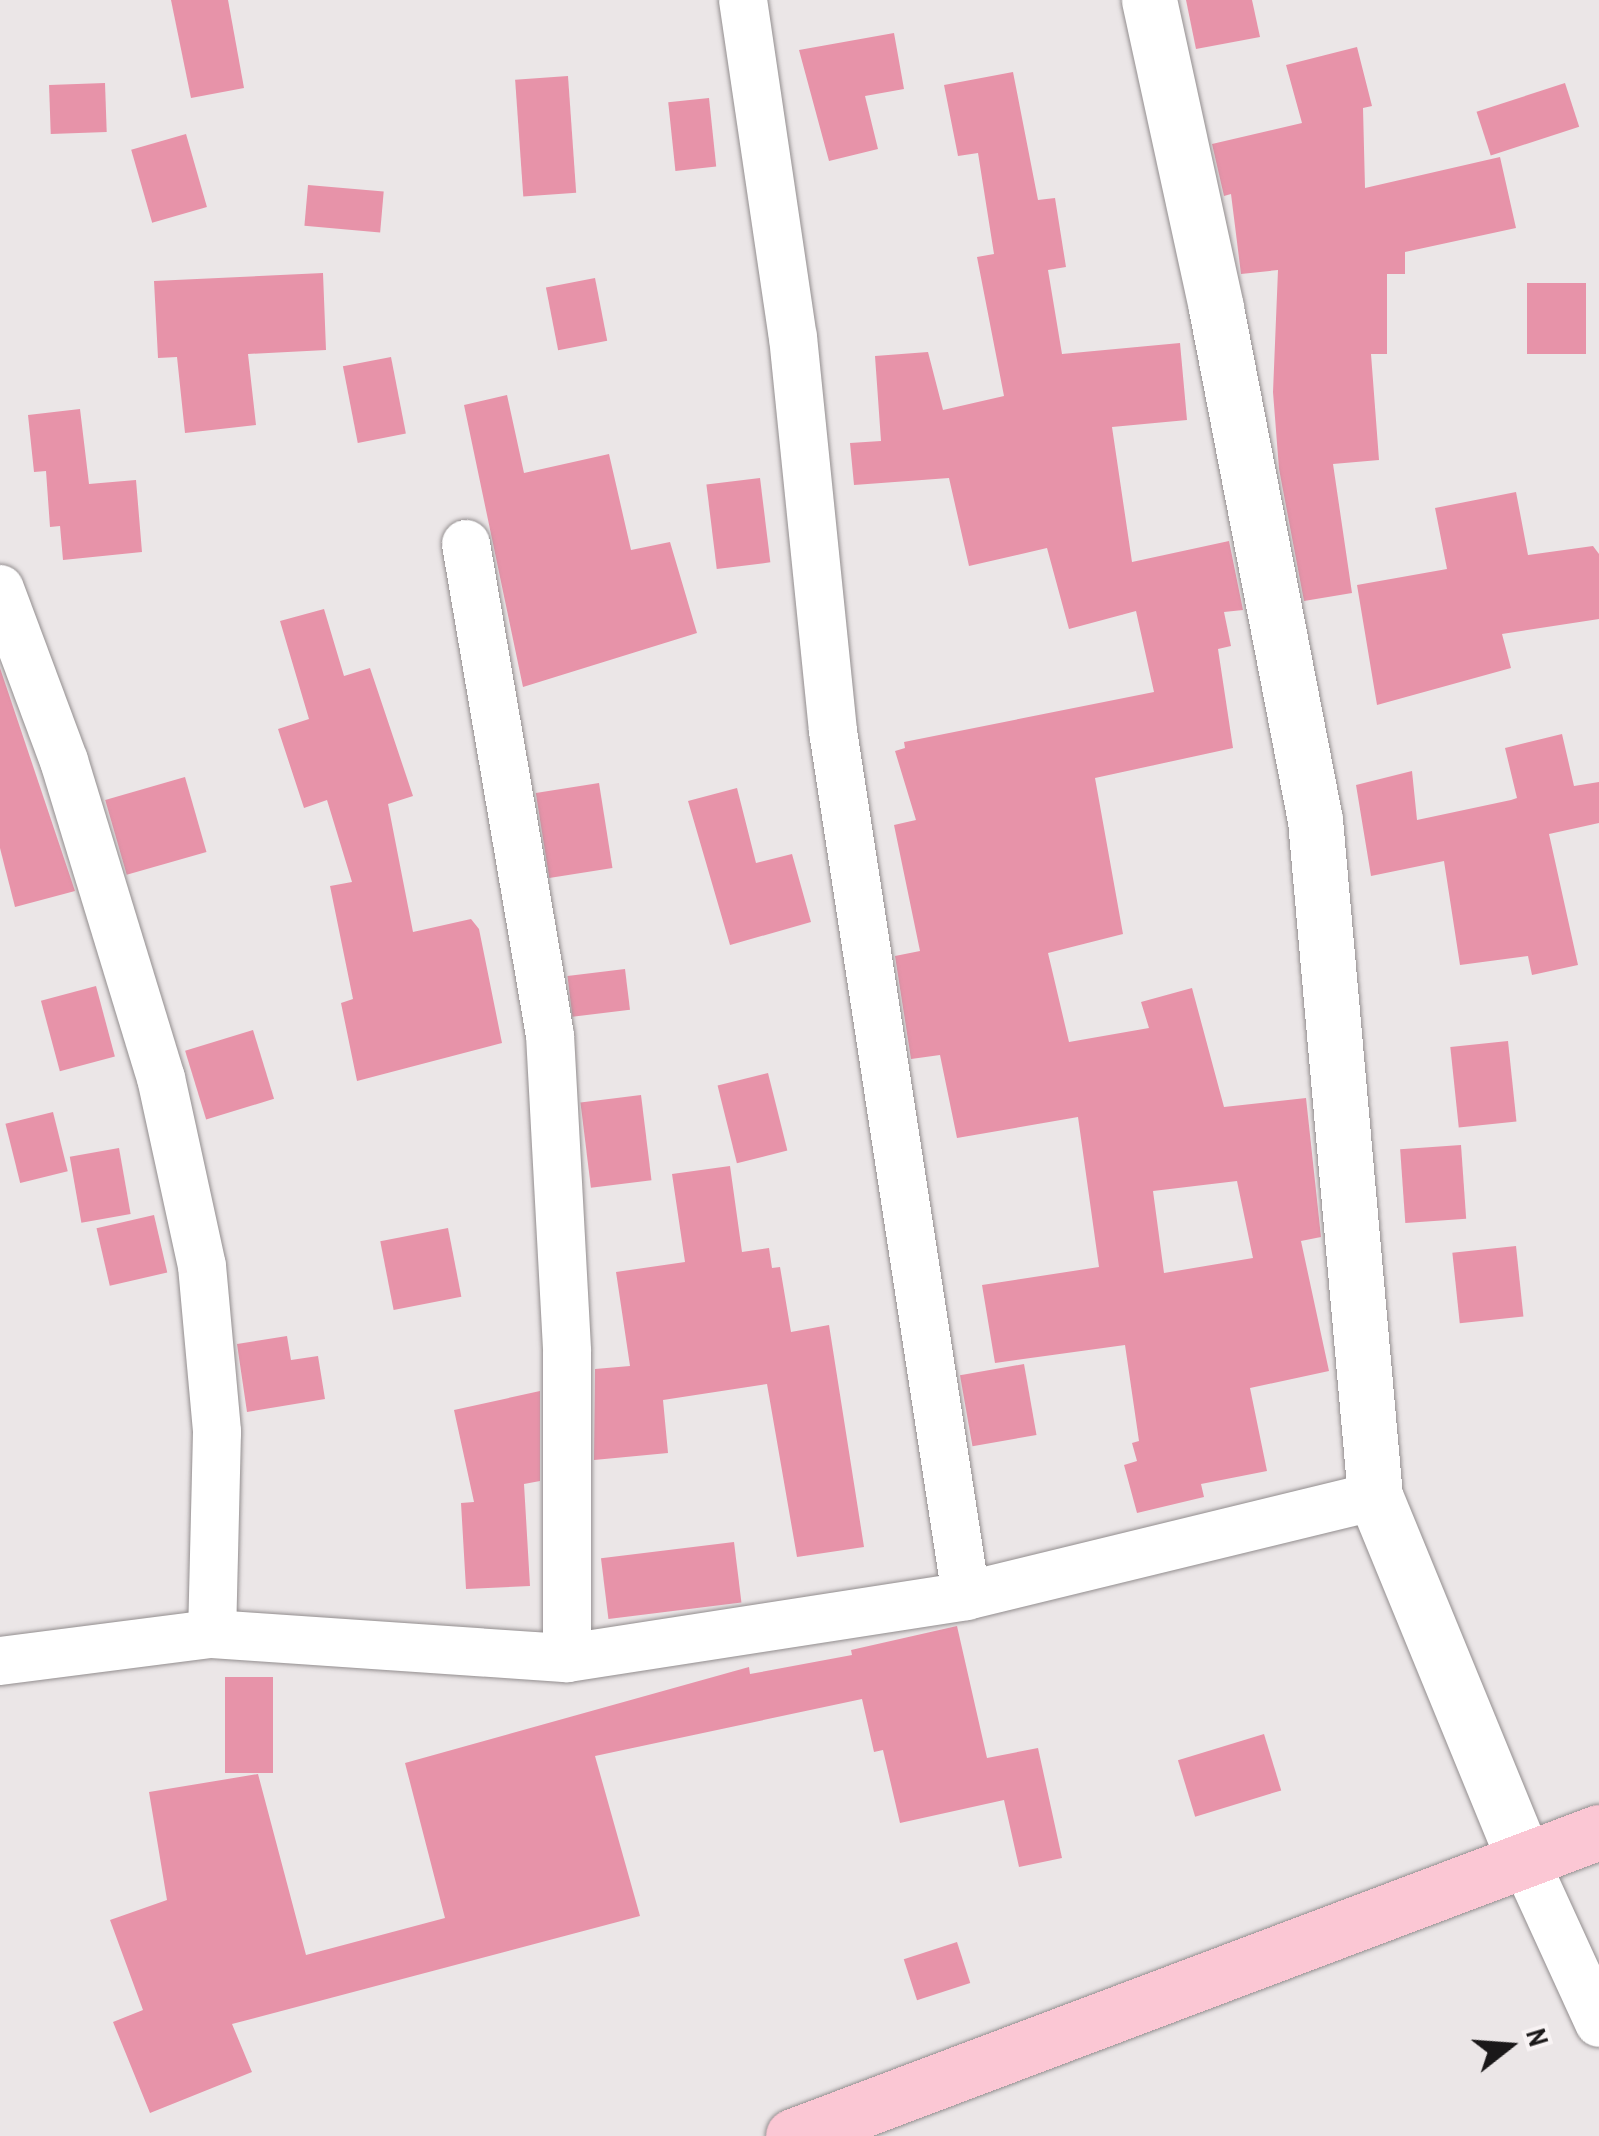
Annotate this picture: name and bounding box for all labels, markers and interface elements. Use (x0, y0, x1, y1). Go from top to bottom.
north arrow (1459, 1996, 1559, 2096)
text: N (1517, 2024, 1558, 2051)

